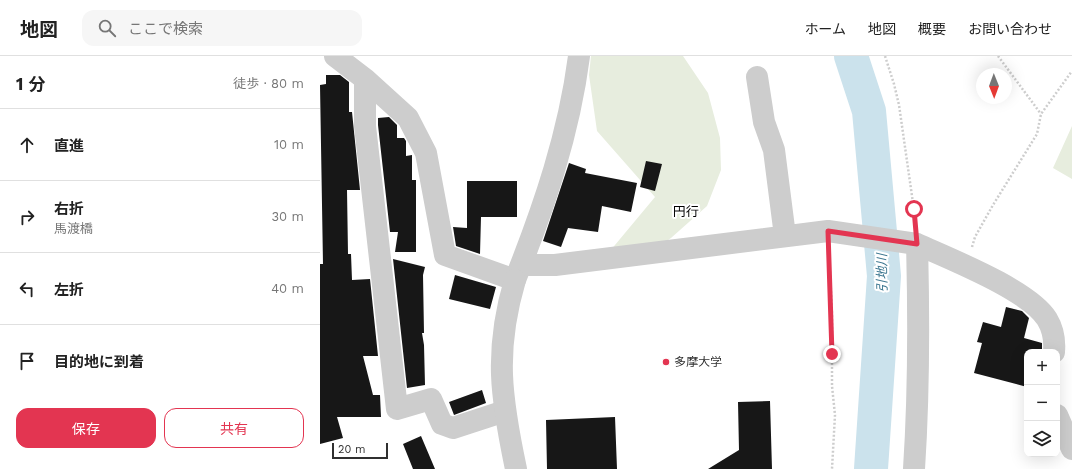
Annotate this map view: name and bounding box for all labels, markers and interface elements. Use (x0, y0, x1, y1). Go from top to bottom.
search box (82, 10, 362, 46)
icon: search (96, 17, 118, 39)
text: 地図 (20, 18, 58, 41)
text: ここで検索 (128, 20, 203, 38)
text: ホーム (804, 21, 846, 37)
text: 地図 (868, 21, 896, 37)
text: 概要 (918, 21, 946, 37)
text: お問い合わせ (968, 21, 1052, 37)
north arrow (976, 68, 1012, 104)
text: 1 分 (16, 74, 45, 94)
text: 徒歩 · 80 m (233, 76, 304, 91)
icon: ahead (16, 134, 38, 156)
text: 直進 (54, 137, 84, 155)
text: 10 m (274, 137, 304, 152)
text: 右折 (54, 200, 84, 218)
route start (905, 200, 923, 218)
district label: 円行 (673, 204, 699, 219)
icon: right (16, 206, 38, 228)
text: 30 m (272, 209, 304, 224)
text: 馬渡橋 (54, 221, 93, 236)
water label: 引地川 (874, 251, 890, 293)
icon: left (16, 278, 38, 300)
text: 左折 (54, 281, 84, 299)
text: 40 m (271, 281, 304, 296)
route end (823, 345, 841, 363)
map controls (1024, 349, 1060, 457)
button: + (1024, 349, 1060, 385)
icon: arrive (16, 350, 38, 372)
text: 目的地に到着 (54, 353, 144, 371)
place label: 多摩大学 (674, 355, 722, 369)
marker: 多摩大学 (661, 357, 671, 367)
button: − (1024, 385, 1060, 421)
button: 保存 (16, 408, 156, 448)
button: 共有 (164, 408, 304, 448)
button: layers (1024, 421, 1060, 457)
scale bar (332, 441, 388, 460)
text: 20 m (338, 443, 366, 456)

